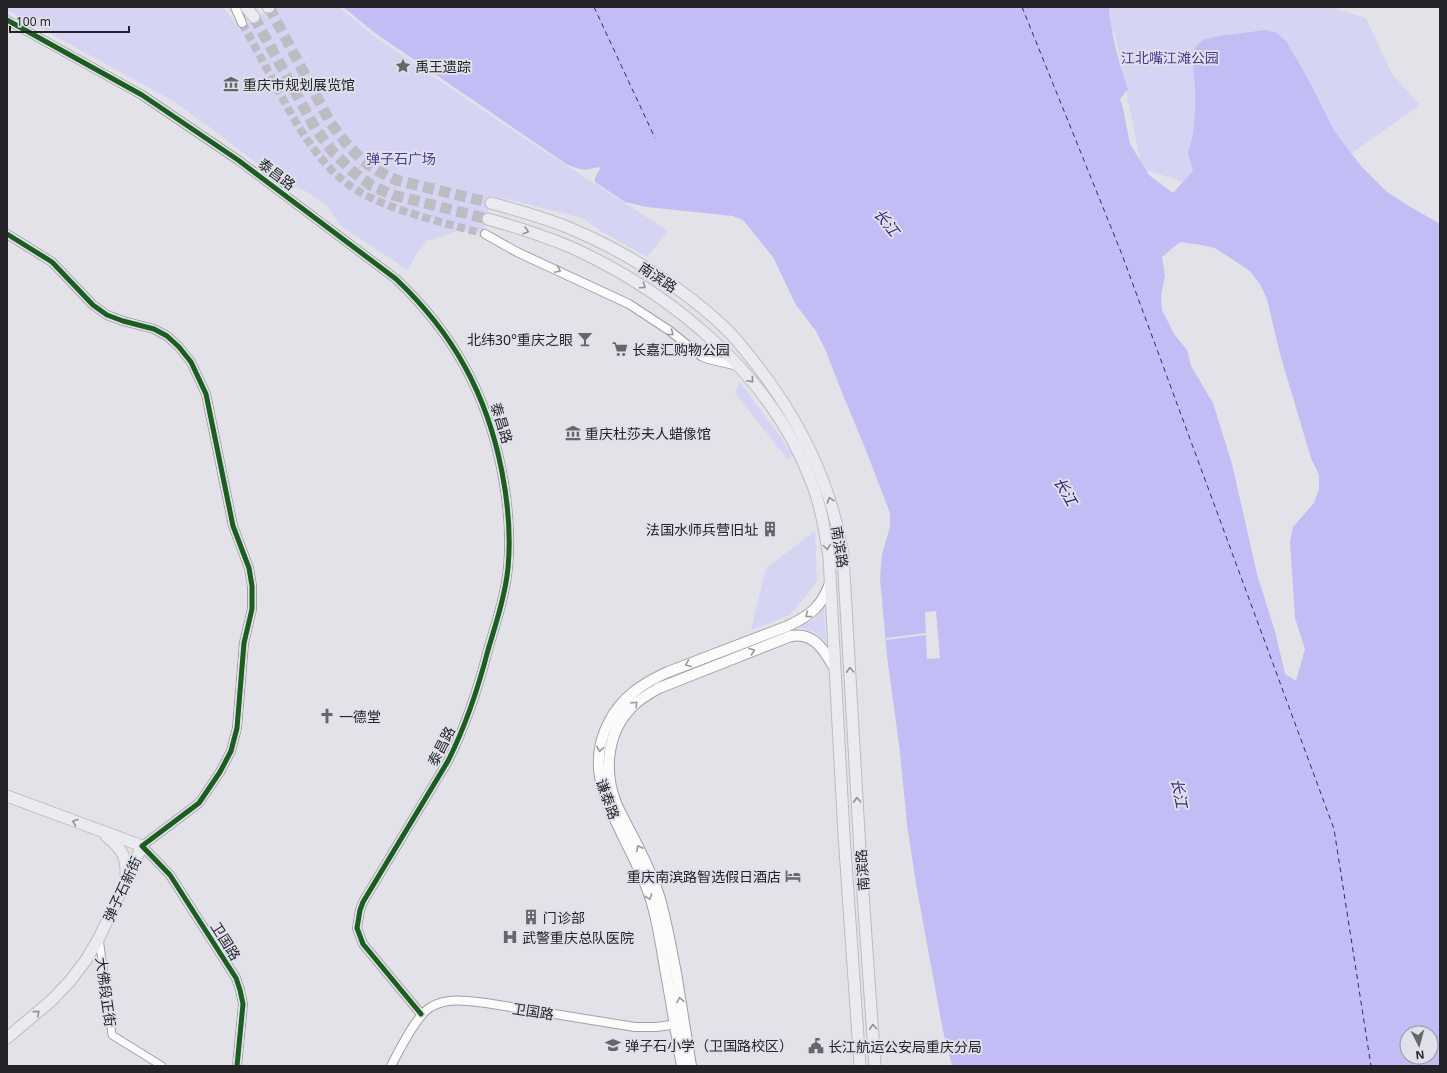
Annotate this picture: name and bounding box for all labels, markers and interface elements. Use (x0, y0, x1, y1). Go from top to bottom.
scale bar (10, 8, 129, 34)
text: 100 m (16, 13, 51, 30)
park label: 江北嘴江滩公园 (1121, 48, 1219, 67)
place icon: 禹王遗踪 (394, 57, 412, 75)
place label: 禹王遗踪 (415, 57, 471, 76)
museum icon: 重庆市规划展览馆 (222, 75, 240, 93)
place label: 重庆市规划展览馆 (243, 75, 355, 94)
park label: 弹子石广场 (366, 149, 436, 168)
street label: 泰昌路 (255, 154, 299, 194)
water label: 长江 (870, 204, 905, 241)
one-way arrow (522, 226, 529, 235)
street label: 南滨路 (635, 258, 681, 296)
one-way arrow (554, 266, 561, 274)
one-way arrow (639, 281, 646, 289)
one-way arrow (667, 328, 674, 335)
place label: 北纬30°重庆之眼 (467, 330, 573, 349)
bar icon: 北纬30°重庆之眼 (576, 330, 594, 348)
supermarket icon: 长嘉汇购物公园 (611, 340, 629, 358)
place label: 长嘉汇购物公园 (632, 340, 730, 359)
one-way arrow (746, 375, 753, 383)
street label: 泰昌路 (487, 400, 517, 446)
museum icon: 重庆杜莎夫人蜡像馆 (564, 424, 582, 442)
place label: 重庆杜莎夫人蜡像馆 (585, 424, 711, 443)
water label: 长江 (1050, 473, 1083, 511)
one-way arrow (826, 496, 835, 503)
place label: 法国水师兵营旧址 (646, 520, 758, 539)
building icon: 法国水师兵营旧址 (761, 520, 779, 538)
street label: 南滨路 (827, 525, 853, 569)
one-way arrow (822, 544, 831, 550)
one-way arrow (806, 610, 813, 617)
one-way arrow (749, 647, 756, 655)
one-way arrow (685, 660, 692, 668)
one-way arrow (846, 667, 854, 673)
one-way arrow (630, 701, 638, 709)
church icon: 一德堂 (318, 707, 336, 725)
place label: 一德堂 (339, 707, 381, 726)
street label: 泰昌路 (423, 723, 459, 769)
one-way arrow (596, 746, 605, 752)
street label: 谦泰路 (592, 776, 624, 822)
water label: 长江 (1167, 776, 1193, 812)
one-way arrow (853, 797, 862, 803)
one-way arrow (72, 818, 79, 826)
one-way arrow (636, 845, 644, 853)
street label: 南滨路 (851, 848, 873, 892)
street label: 弹子石新街 (99, 853, 145, 925)
place label: 重庆南滨路智选假日酒店 (627, 867, 781, 886)
hotel icon: 重庆南滨路智选假日酒店 (784, 867, 802, 885)
one-way arrow (645, 893, 653, 900)
building icon: 门诊部 (522, 908, 540, 926)
place label: 门诊部 (543, 908, 585, 927)
street label: 卫国路 (207, 918, 245, 964)
hospital icon: 武警重庆总队医院 (501, 928, 519, 946)
place label: 武警重庆总队医院 (522, 928, 634, 947)
street label: 大佛段正街 (92, 956, 120, 1028)
one-way arrow (676, 997, 685, 1003)
street label: 卫国路 (511, 998, 555, 1024)
one-way arrow (32, 1010, 39, 1017)
one-way arrow (868, 1024, 877, 1030)
north arrow (1399, 1025, 1439, 1065)
school or university icon: 弹子石小学（卫国路校区） (604, 1036, 622, 1054)
place label: 弹子石小学（卫国路校区） (625, 1036, 793, 1055)
public building icon: 长江航运公安局重庆分局 (807, 1037, 825, 1055)
place label: 长江航运公安局重庆分局 (828, 1037, 982, 1056)
text: N (1415, 1048, 1425, 1063)

